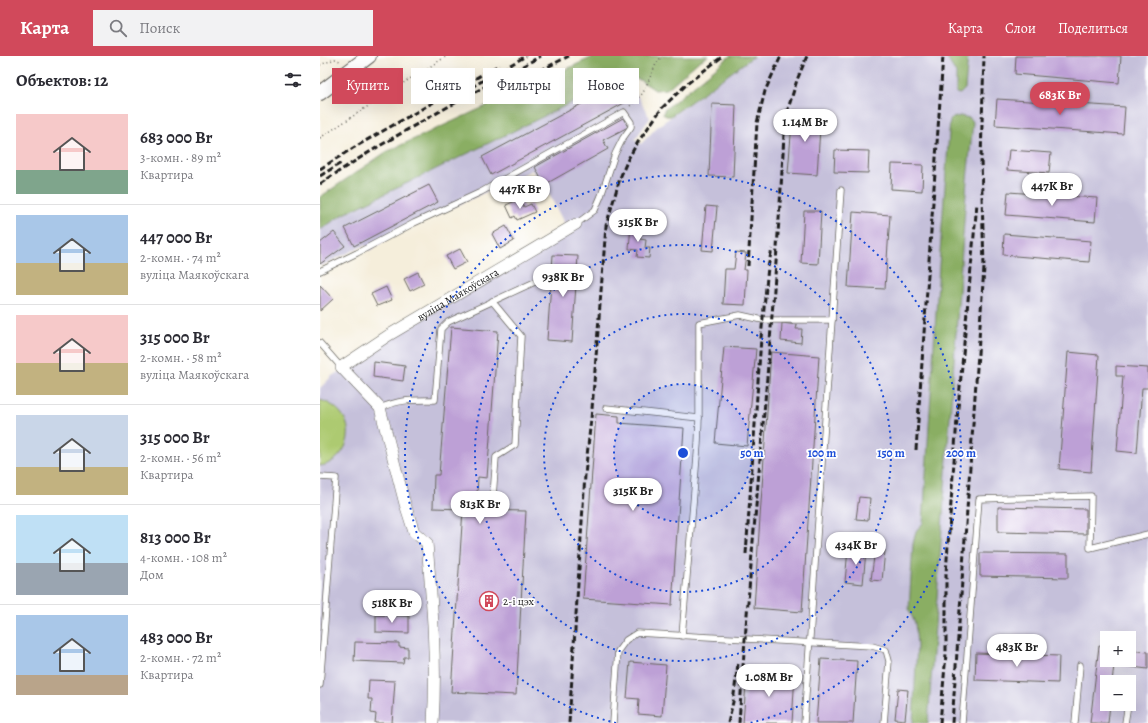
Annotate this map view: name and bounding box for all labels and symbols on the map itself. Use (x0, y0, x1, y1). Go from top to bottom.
pin: 683K Br (1023, 82, 1097, 116)
pin: 1.14M Br (764, 109, 846, 143)
pin: 447K Br (1015, 173, 1089, 207)
pin: 447K Br (483, 176, 557, 210)
pin: 315K Br (601, 209, 675, 243)
street label: вуліца Маякоўскага (414, 264, 502, 325)
pin: 938K Br (526, 264, 600, 298)
text: 50 m (740, 445, 764, 461)
text: 100 m (808, 445, 836, 461)
text: 150 m (877, 445, 905, 461)
text: 200 m (946, 445, 976, 461)
centre of rings (676, 446, 690, 460)
pin: 315K Br (596, 478, 670, 512)
pin: 813K Br (443, 491, 517, 525)
pin: 434K Br (819, 532, 893, 566)
pin: 518K Br (355, 590, 429, 624)
building icon: 2-і цэх (478, 590, 500, 612)
place label: 2-і цэх (503, 594, 535, 609)
pin: 483K Br (980, 634, 1054, 668)
pin: 1.08M Br (728, 664, 810, 698)

